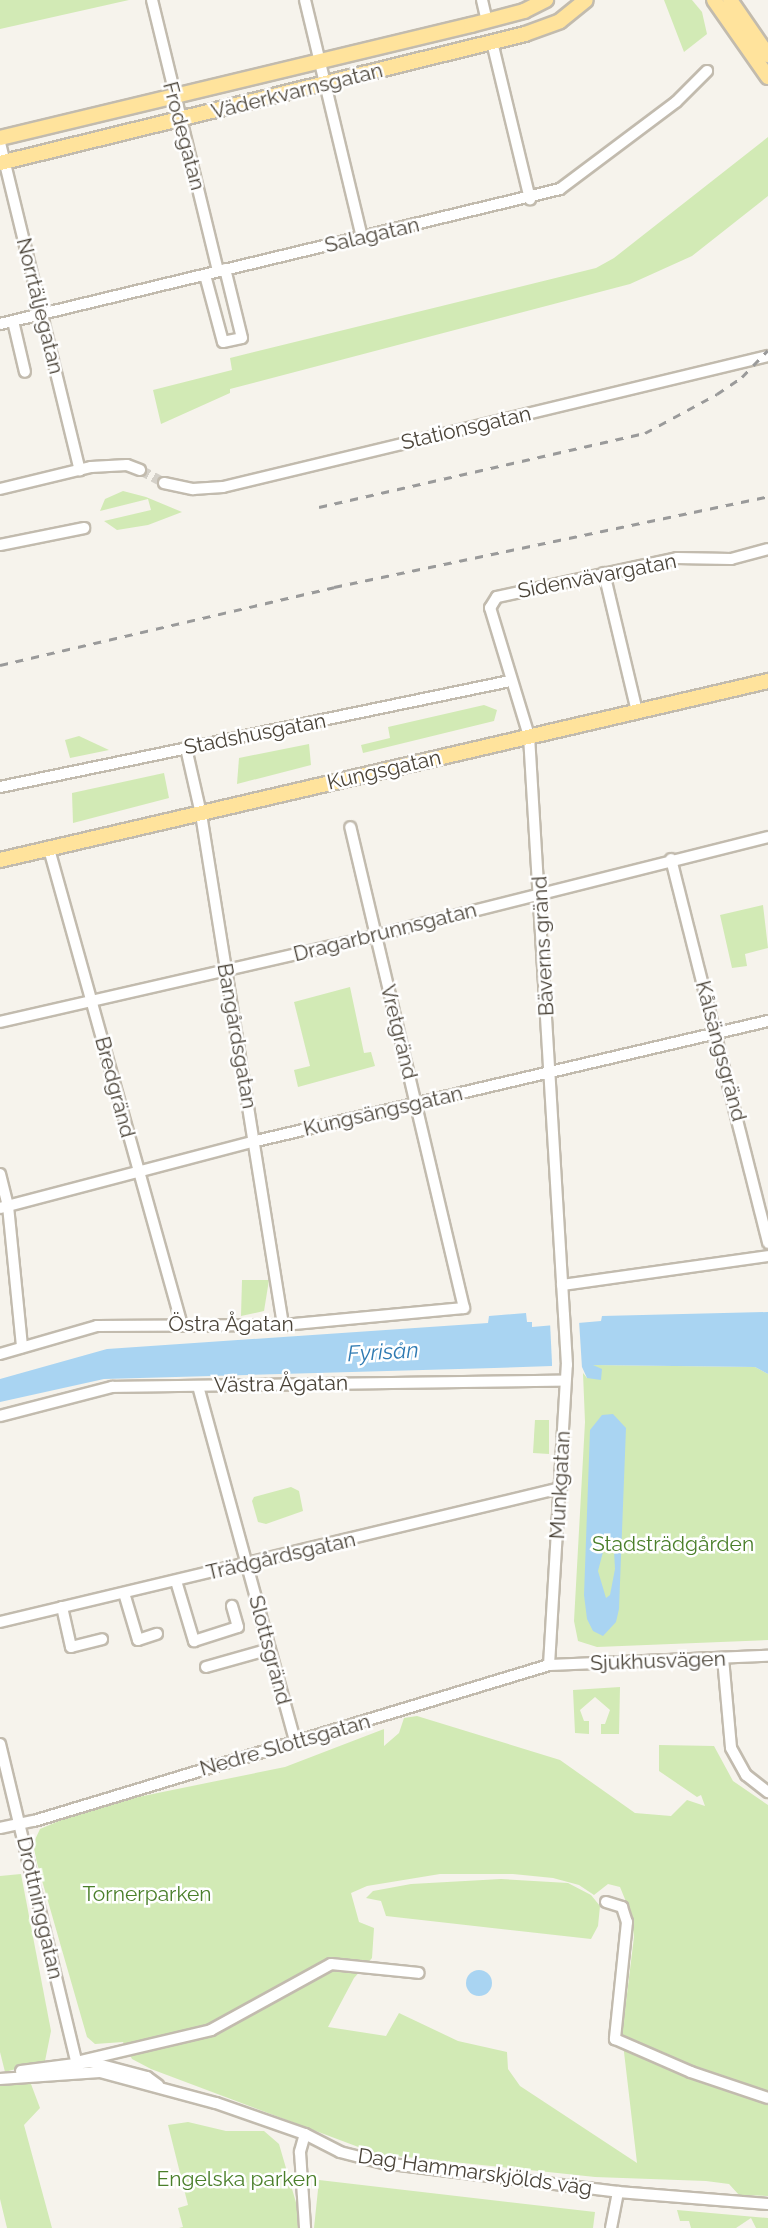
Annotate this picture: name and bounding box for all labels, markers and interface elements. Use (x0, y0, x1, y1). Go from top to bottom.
street label: Väderkvarnsgatan (209, 58, 385, 124)
street label: Frodegatan (157, 79, 211, 193)
street label: Salagatan (322, 212, 422, 258)
street label: Norrtäljegatan (11, 235, 69, 377)
street label: Stationsgatan (399, 401, 533, 455)
street label: Sidenvävargatan (515, 548, 679, 604)
street label: Stadshusgatan (182, 708, 328, 760)
street label: Kungsgatan (325, 745, 443, 795)
street label: Bäverns gränd (527, 875, 559, 1017)
street label: Dragarbrunnsgatan (291, 897, 479, 967)
street label: Bangårdsgatan (212, 961, 262, 1111)
street label: Kålsängsgränd (690, 978, 752, 1124)
street label: Vretgränd (375, 982, 423, 1082)
street label: Bredgränd (89, 1034, 141, 1140)
street label: Kungsängsgatan (301, 1080, 465, 1142)
street label: Östra Ågatan (168, 1311, 294, 1337)
water label: Fyrisån (347, 1337, 419, 1367)
street label: Västra Ågatan (213, 1370, 349, 1398)
street label: Munkgatan (545, 1430, 575, 1540)
street label: Trädgårdsgatan (204, 1527, 358, 1585)
park label: Stadsträdgården (592, 1531, 754, 1557)
street label: Slottsgränd (243, 1593, 297, 1707)
street label: Sjukhusvägen (590, 1646, 726, 1676)
street label: Nedre Slottsgatan (197, 1709, 373, 1781)
street label: Drottninggatan (11, 1834, 69, 1982)
park label: Tornerparken (82, 1881, 212, 1907)
street label: Dag Hammarskjölds väg (356, 2143, 594, 2201)
park label: Engelska parken (157, 2166, 317, 2192)

